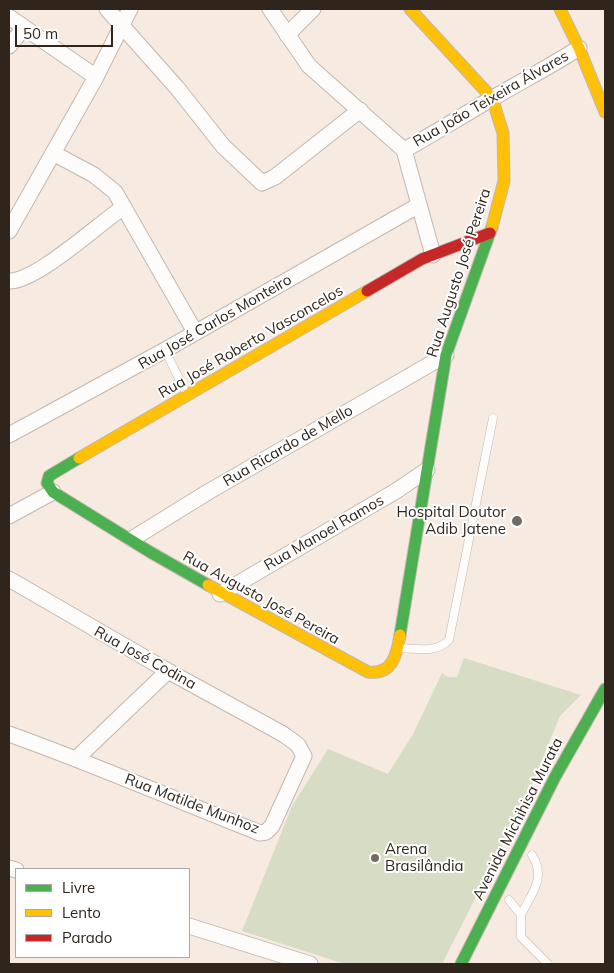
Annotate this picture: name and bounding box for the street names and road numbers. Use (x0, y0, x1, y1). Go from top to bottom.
street label: Rua João Teixeira Álvares (410, 47, 572, 151)
street label: Rua Augusto José Pereira (423, 186, 495, 360)
street label: Rua José Carlos Monteiro (135, 271, 295, 373)
street label: Rua José Roberto Vasconcelos (156, 282, 346, 402)
street label: Rua Ricardo de Mello (220, 401, 356, 491)
street label: Rua Manoel Ramos (261, 491, 387, 575)
street label: Rua Augusto José Pereira (179, 547, 343, 649)
street label: Rua José Codina (91, 623, 199, 693)
street label: Avenida Michihisa Murata (469, 735, 567, 903)
street label: Rua Matilde Munhoz (122, 770, 262, 838)

